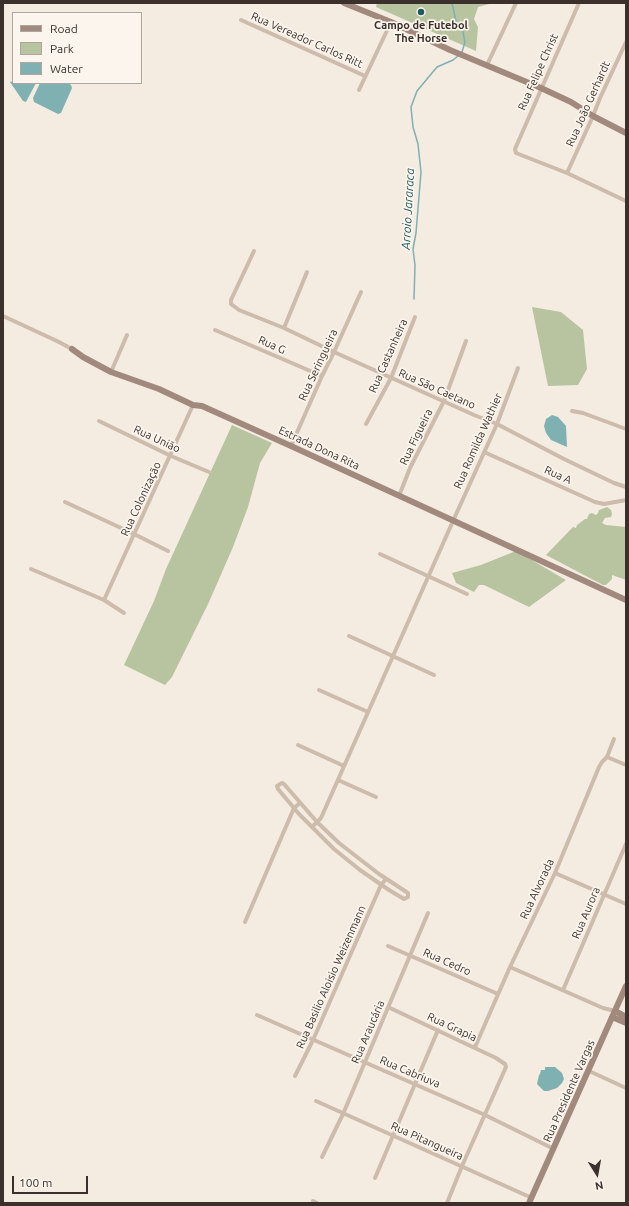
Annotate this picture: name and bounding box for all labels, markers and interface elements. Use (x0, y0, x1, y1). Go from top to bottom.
marker: Campo de Futebol The Horse (416, 7, 426, 17)
street label: Rua Vereador Carlos Ritt (249, 9, 365, 71)
legend (12, 12, 142, 84)
place label: Campo de Futebol The Horse (374, 18, 468, 44)
text: Road (50, 22, 78, 35)
street label: Rua Felipe Christ (515, 32, 561, 112)
text: Park (50, 42, 74, 55)
street label: Rua João Gerhardt (563, 59, 613, 149)
text: Water (50, 62, 83, 75)
water label: Arroio Jararaca (399, 168, 417, 250)
street label: Rua Castanheira (366, 317, 410, 395)
street label: Rua Seringueira (296, 327, 340, 403)
street label: Rua G (256, 333, 288, 357)
street label: Rua São Caetano (396, 366, 478, 412)
street label: Rua Romilda Wathier (451, 391, 505, 491)
street label: Rua Figueira (397, 407, 435, 467)
street label: Rua União (132, 422, 182, 456)
street label: Estrada Dona Rita (276, 423, 362, 473)
street label: Rua Colonização (118, 460, 164, 538)
street label: Rua A (542, 463, 574, 487)
street label: Rua Alvorada (517, 857, 557, 921)
street label: Rua Aurora (569, 885, 603, 941)
street label: Rua Basilio Aloisio Weizenmann (293, 903, 369, 1051)
street label: Rua Cedro (421, 946, 473, 978)
street label: Rua Araucária (349, 998, 387, 1066)
street label: Rua Grapia (425, 1010, 479, 1044)
street label: Rua Presidente Vargas (540, 1038, 598, 1144)
street label: Rua Cabriuva (378, 1053, 442, 1091)
street label: Rua Pitangueira (389, 1119, 465, 1163)
north arrow (577, 1154, 617, 1194)
scale bar (14, 1168, 90, 1194)
text: 100 m (19, 1176, 52, 1189)
text: N (594, 1179, 604, 1192)

